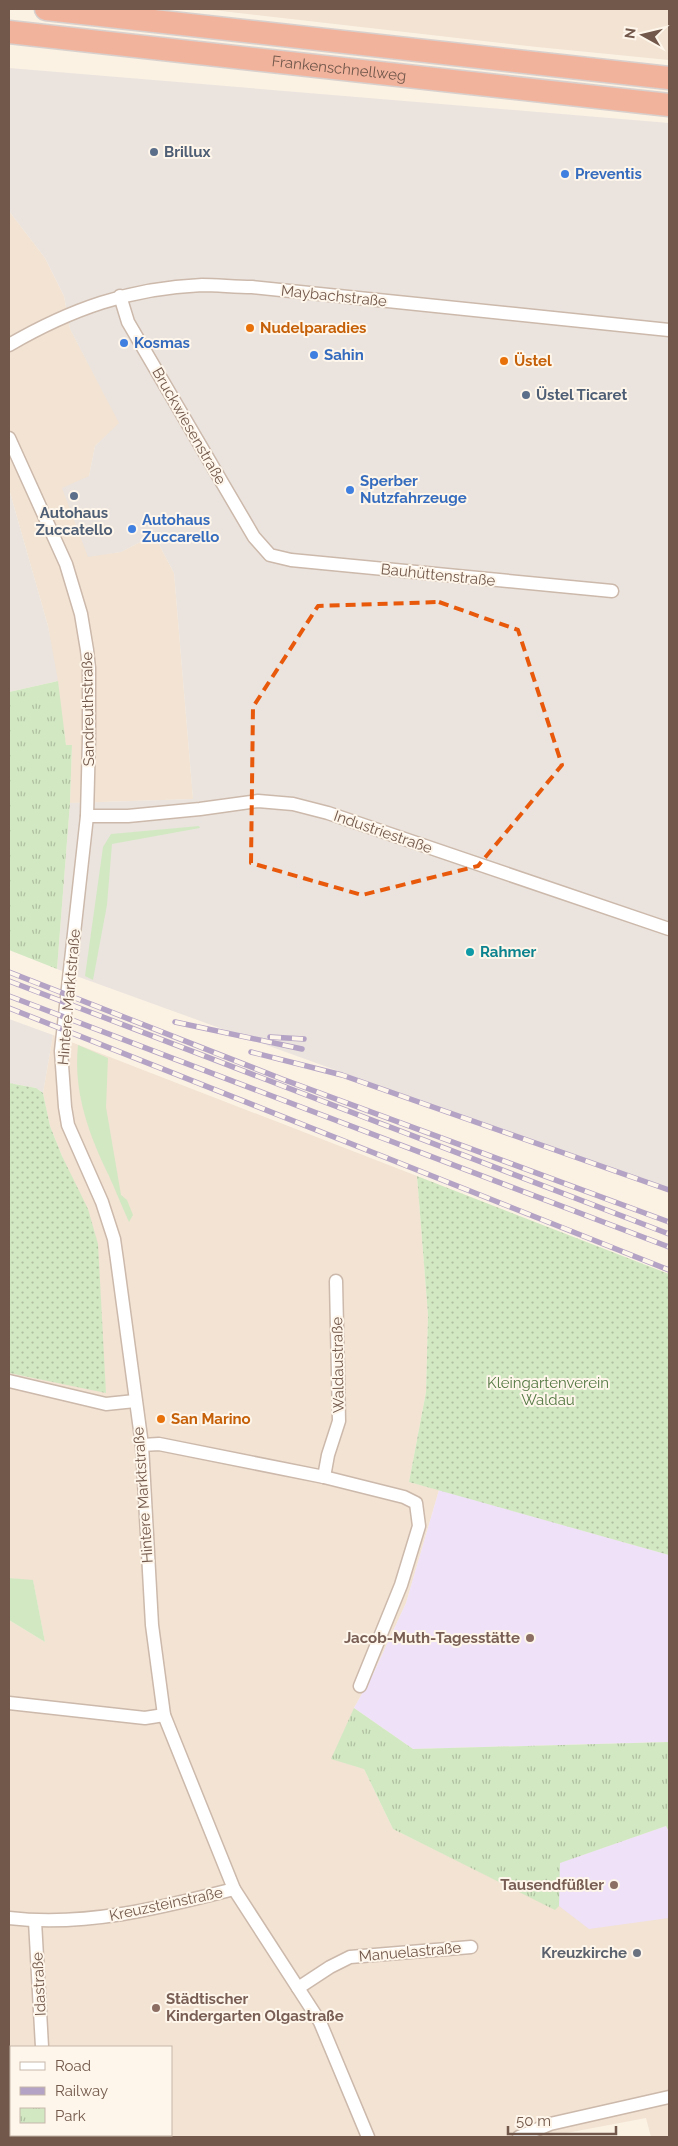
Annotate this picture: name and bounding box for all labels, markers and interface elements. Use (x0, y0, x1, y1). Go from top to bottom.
north arrow (618, 10, 668, 60)
text: N (621, 27, 639, 40)
street label: Frankenschnellweg (271, 52, 407, 85)
place label: Brillux (164, 143, 211, 161)
marker: Brillux (148, 146, 160, 158)
place label: Preventis (575, 165, 642, 183)
marker: Preventis (559, 168, 571, 180)
street label: Maybachstraße (280, 281, 388, 311)
place label: Nudelparadies (260, 319, 367, 337)
marker: Nudelparadies (244, 322, 256, 334)
place label: Kosmas (134, 334, 190, 352)
marker: Kosmas (118, 337, 130, 349)
place label: Sahin (324, 346, 364, 364)
marker: Sahin (308, 349, 320, 361)
place label: Üstel (514, 352, 552, 370)
marker: Üstel (498, 355, 510, 367)
street label: Bruckwiesenstraße (148, 364, 230, 488)
place label: Üstel Ticaret (536, 386, 627, 404)
marker: Üstel Ticaret (520, 389, 532, 401)
place label: Sperber Nutzfahrzeuge (360, 472, 467, 507)
marker: Sperber Nutzfahrzeuge (344, 484, 356, 496)
marker: Autohaus Zuccatello (68, 490, 80, 502)
place label: Autohaus Zuccatello (35, 504, 113, 539)
place label: Autohaus Zuccarello (142, 511, 219, 546)
marker: Autohaus Zuccarello (126, 523, 138, 535)
street label: Bauhüttenstraße (380, 560, 496, 590)
street label: Sandreuthstraße (78, 651, 98, 766)
street label: Industriestraße (331, 807, 435, 857)
street label: Hintere Marktstraße (54, 928, 84, 1066)
place label: Rahmer (480, 943, 536, 961)
marker: Rahmer (464, 946, 476, 958)
street label: Waldaustraße (328, 1317, 348, 1413)
park label: Kleingartenverein Waldau (487, 1374, 609, 1409)
place label: San Marino (171, 1410, 251, 1428)
marker: San Marino (155, 1413, 167, 1425)
street label: Hintere Marktstraße (129, 1426, 157, 1564)
place label: Jacob-Muth-Tagesstätte (344, 1629, 520, 1647)
marker: Jacob-Muth-Tagesstätte (524, 1632, 536, 1644)
place label: Tausendfüßler (500, 1876, 604, 1894)
marker: Tausendfüßler (608, 1879, 620, 1891)
street label: Kreuzsteinstraße (108, 1883, 225, 1925)
street label: Manuelastraße (358, 1939, 462, 1965)
place label: Kreuzkirche (541, 1944, 627, 1962)
marker: Kreuzkirche (631, 1947, 643, 1959)
street label: Idastraße (28, 1951, 50, 2016)
place label: Städtischer Kindergarten Olgastraße (166, 1990, 344, 2025)
marker: Städtischer Kindergarten Olgastraße (150, 2002, 162, 2014)
legend (10, 2046, 172, 2136)
text: Road (55, 2057, 91, 2075)
text: Railway (55, 2082, 108, 2100)
scale bar (508, 2104, 616, 2136)
text: Park (55, 2107, 86, 2125)
text: 50 m (516, 2112, 551, 2130)

